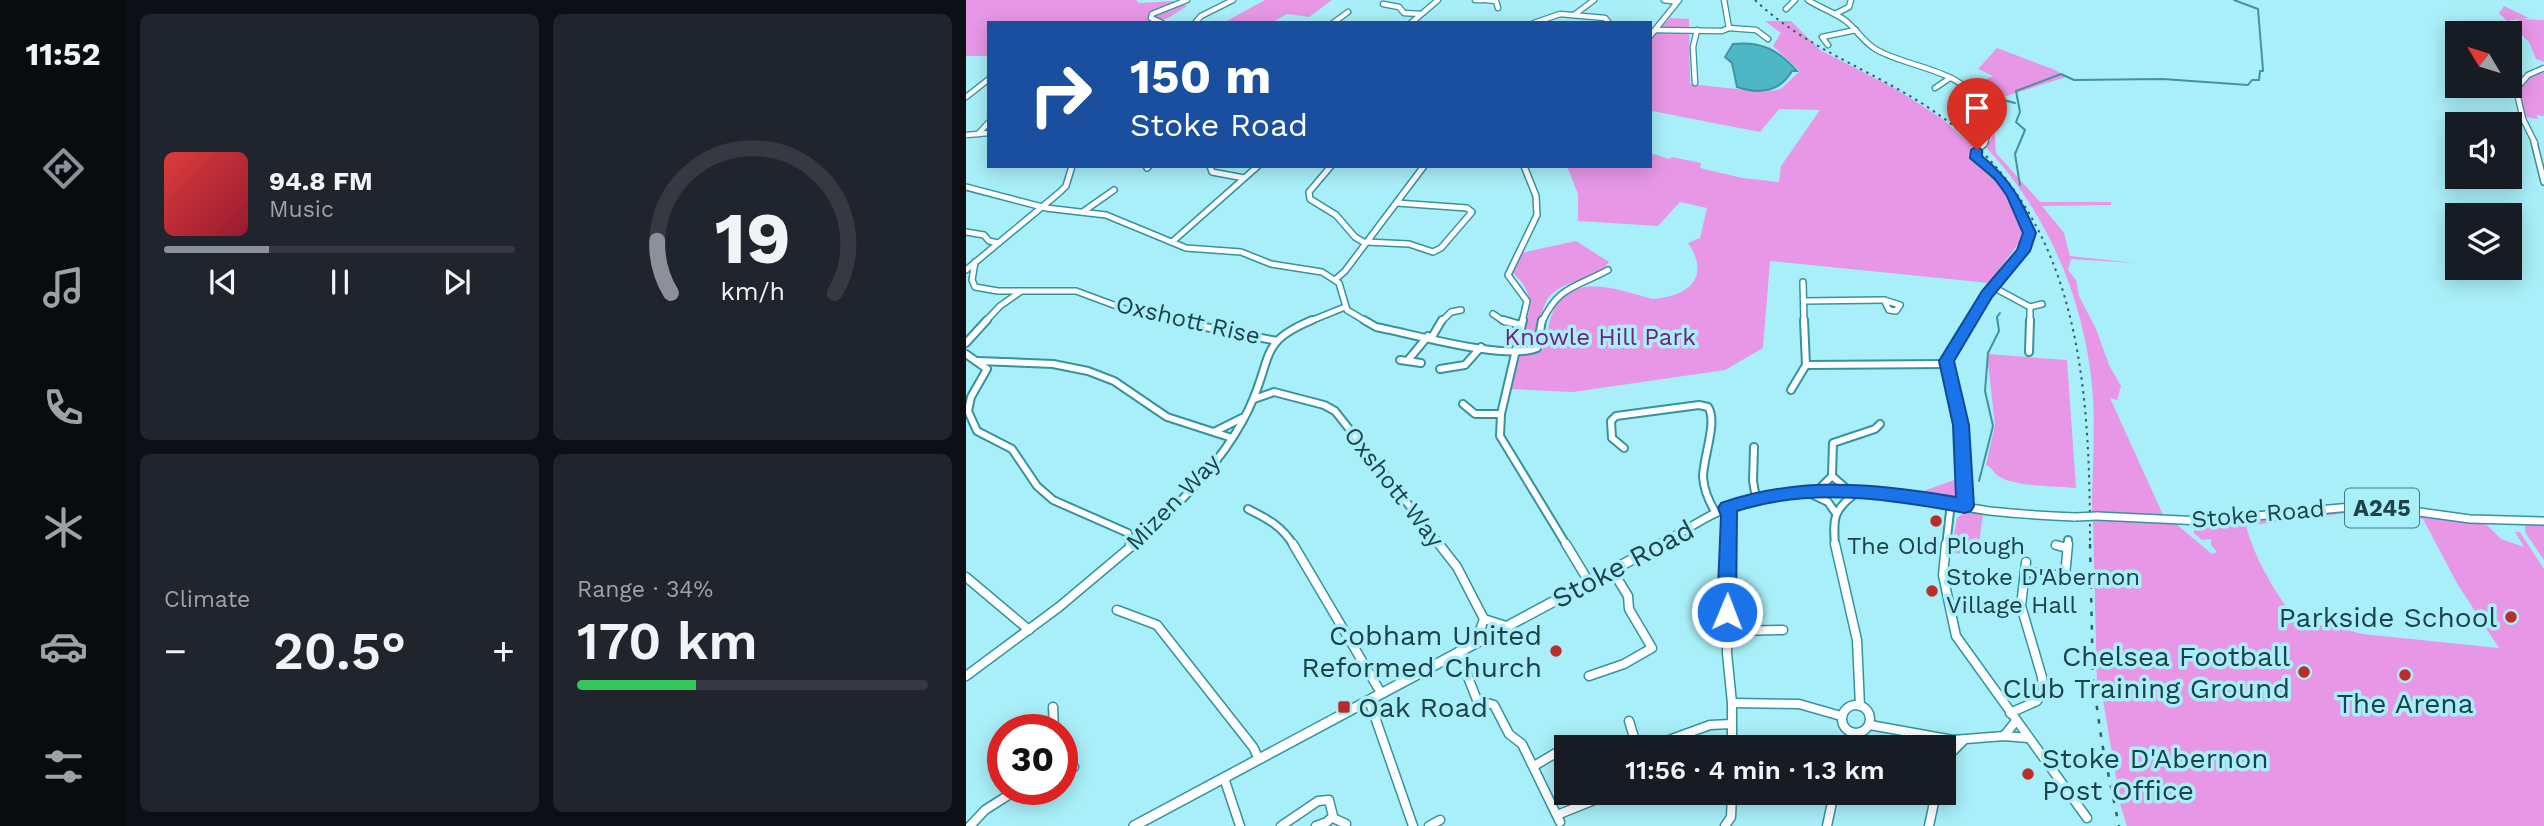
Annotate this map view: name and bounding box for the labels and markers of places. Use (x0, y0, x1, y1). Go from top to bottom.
pin (1947, 78, 2007, 150)
marker: The Old Plough (1928, 513, 1944, 529)
place label: The Old Plough (1847, 532, 2025, 560)
place label: Stoke D'Abernon Village Hall (1946, 563, 2140, 619)
marker: Stoke D'Abernon Village Hall (1924, 583, 1940, 599)
place label: Parkside School (2278, 601, 2497, 634)
marker: Parkside School (2503, 609, 2519, 625)
place label: Cobham United Reformed Church (1301, 619, 1542, 684)
place label: Chelsea Football Club Training Ground (2003, 640, 2290, 705)
marker: Cobham United Reformed Church (1548, 643, 1564, 659)
marker: Chelsea Football Club Training Ground (2296, 664, 2312, 680)
marker: The Arena (2397, 667, 2413, 683)
place label: The Arena (2336, 687, 2474, 720)
place label: Oak Road (1358, 691, 1488, 724)
marker: Oak Road (1336, 699, 1352, 715)
place label: Stoke D'Abernon Post Office (2042, 742, 2269, 807)
marker: Stoke D'Abernon Post Office (2020, 766, 2036, 782)

